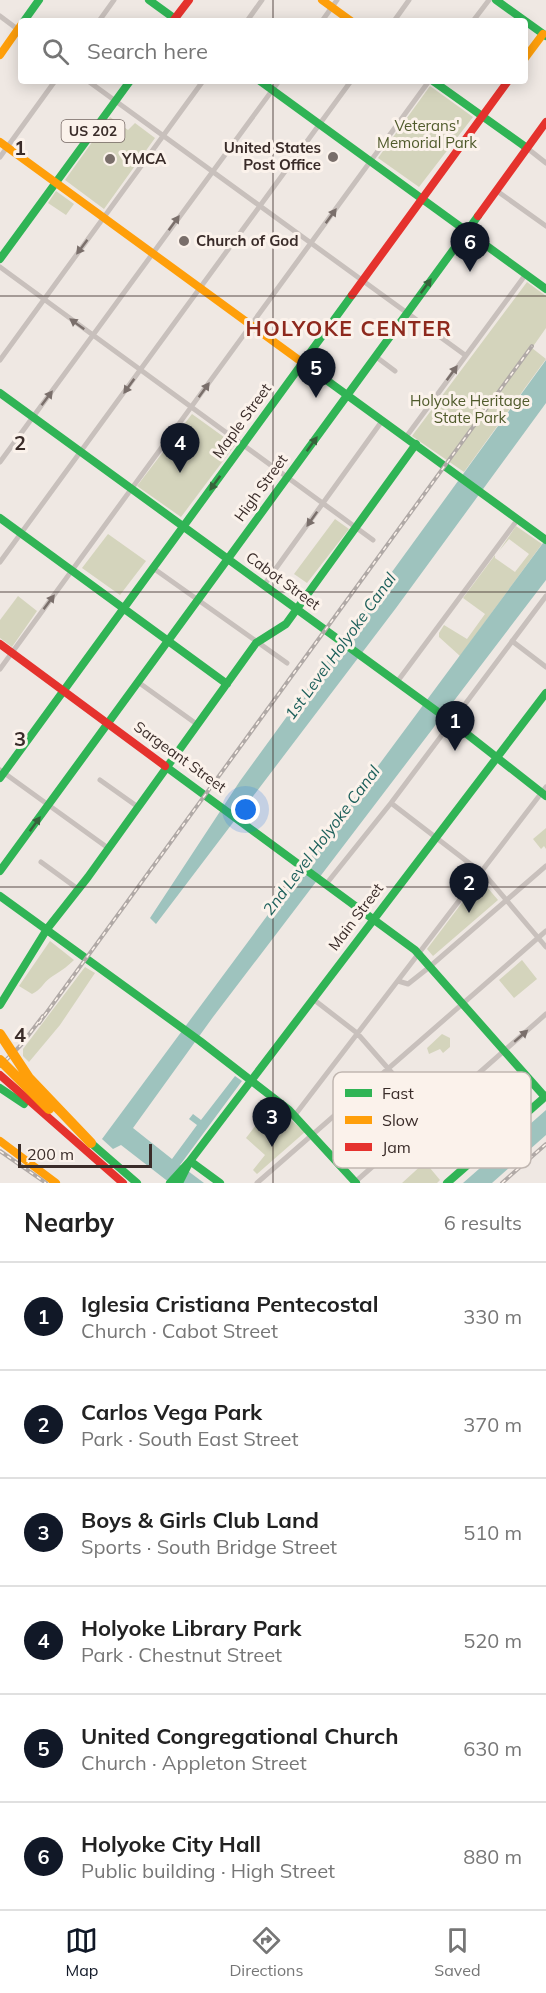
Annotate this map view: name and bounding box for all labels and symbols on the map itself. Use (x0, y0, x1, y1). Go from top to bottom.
park label: Veterans' Memorial Park (377, 116, 477, 152)
road number: US 202 (62, 120, 124, 142)
text: 1 (14, 135, 26, 160)
place label: United States Post Office (224, 138, 321, 174)
place label: YMCA (121, 149, 167, 168)
marker: United States Post Office (326, 150, 340, 164)
marker: YMCA (103, 152, 117, 166)
one-way arrow (325, 208, 337, 224)
one-way arrow (168, 216, 180, 232)
pin: 6 (450, 222, 490, 272)
place label: Church of God (196, 231, 298, 250)
marker: Church of God (177, 234, 191, 248)
one-way arrow (76, 239, 88, 255)
one-way arrow (420, 278, 432, 294)
district label: HOLYOKE CENTER (245, 315, 453, 341)
one-way arrow (69, 318, 84, 330)
pin: 5 (296, 348, 336, 398)
one-way arrow (446, 365, 458, 381)
one-way arrow (123, 378, 135, 394)
street label: Maple Street (208, 380, 275, 462)
one-way arrow (198, 383, 210, 399)
one-way arrow (40, 390, 52, 405)
park label: Holyoke Heritage State Park (410, 391, 530, 427)
pin: 4 (160, 424, 200, 473)
text: 2 (14, 430, 26, 455)
one-way arrow (305, 436, 317, 451)
street label: High Street (230, 450, 291, 525)
one-way arrow (209, 476, 221, 491)
one-way arrow (306, 511, 318, 527)
street label: Cabot Street (242, 547, 324, 614)
water label: 1st Level Holyoke Canal (280, 569, 400, 723)
one-way arrow (43, 594, 55, 609)
pin: 1 (436, 702, 474, 751)
street label: Sargeant Street (130, 717, 230, 796)
text: 3 (14, 726, 26, 751)
water label: 2nd Level Holyoke Canal (258, 761, 384, 919)
your location (231, 795, 260, 824)
one-way arrow (29, 817, 41, 833)
pin: 2 (450, 864, 488, 913)
street label: Main Street (324, 879, 387, 954)
text: 4 (14, 1022, 26, 1047)
one-way arrow (513, 1029, 529, 1042)
legend (333, 1072, 531, 1168)
text: Fast (382, 1083, 414, 1103)
pin: 3 (252, 1098, 292, 1147)
text: Slow (382, 1110, 419, 1130)
text: Jam (382, 1137, 411, 1157)
scale bar (18, 1141, 152, 1168)

